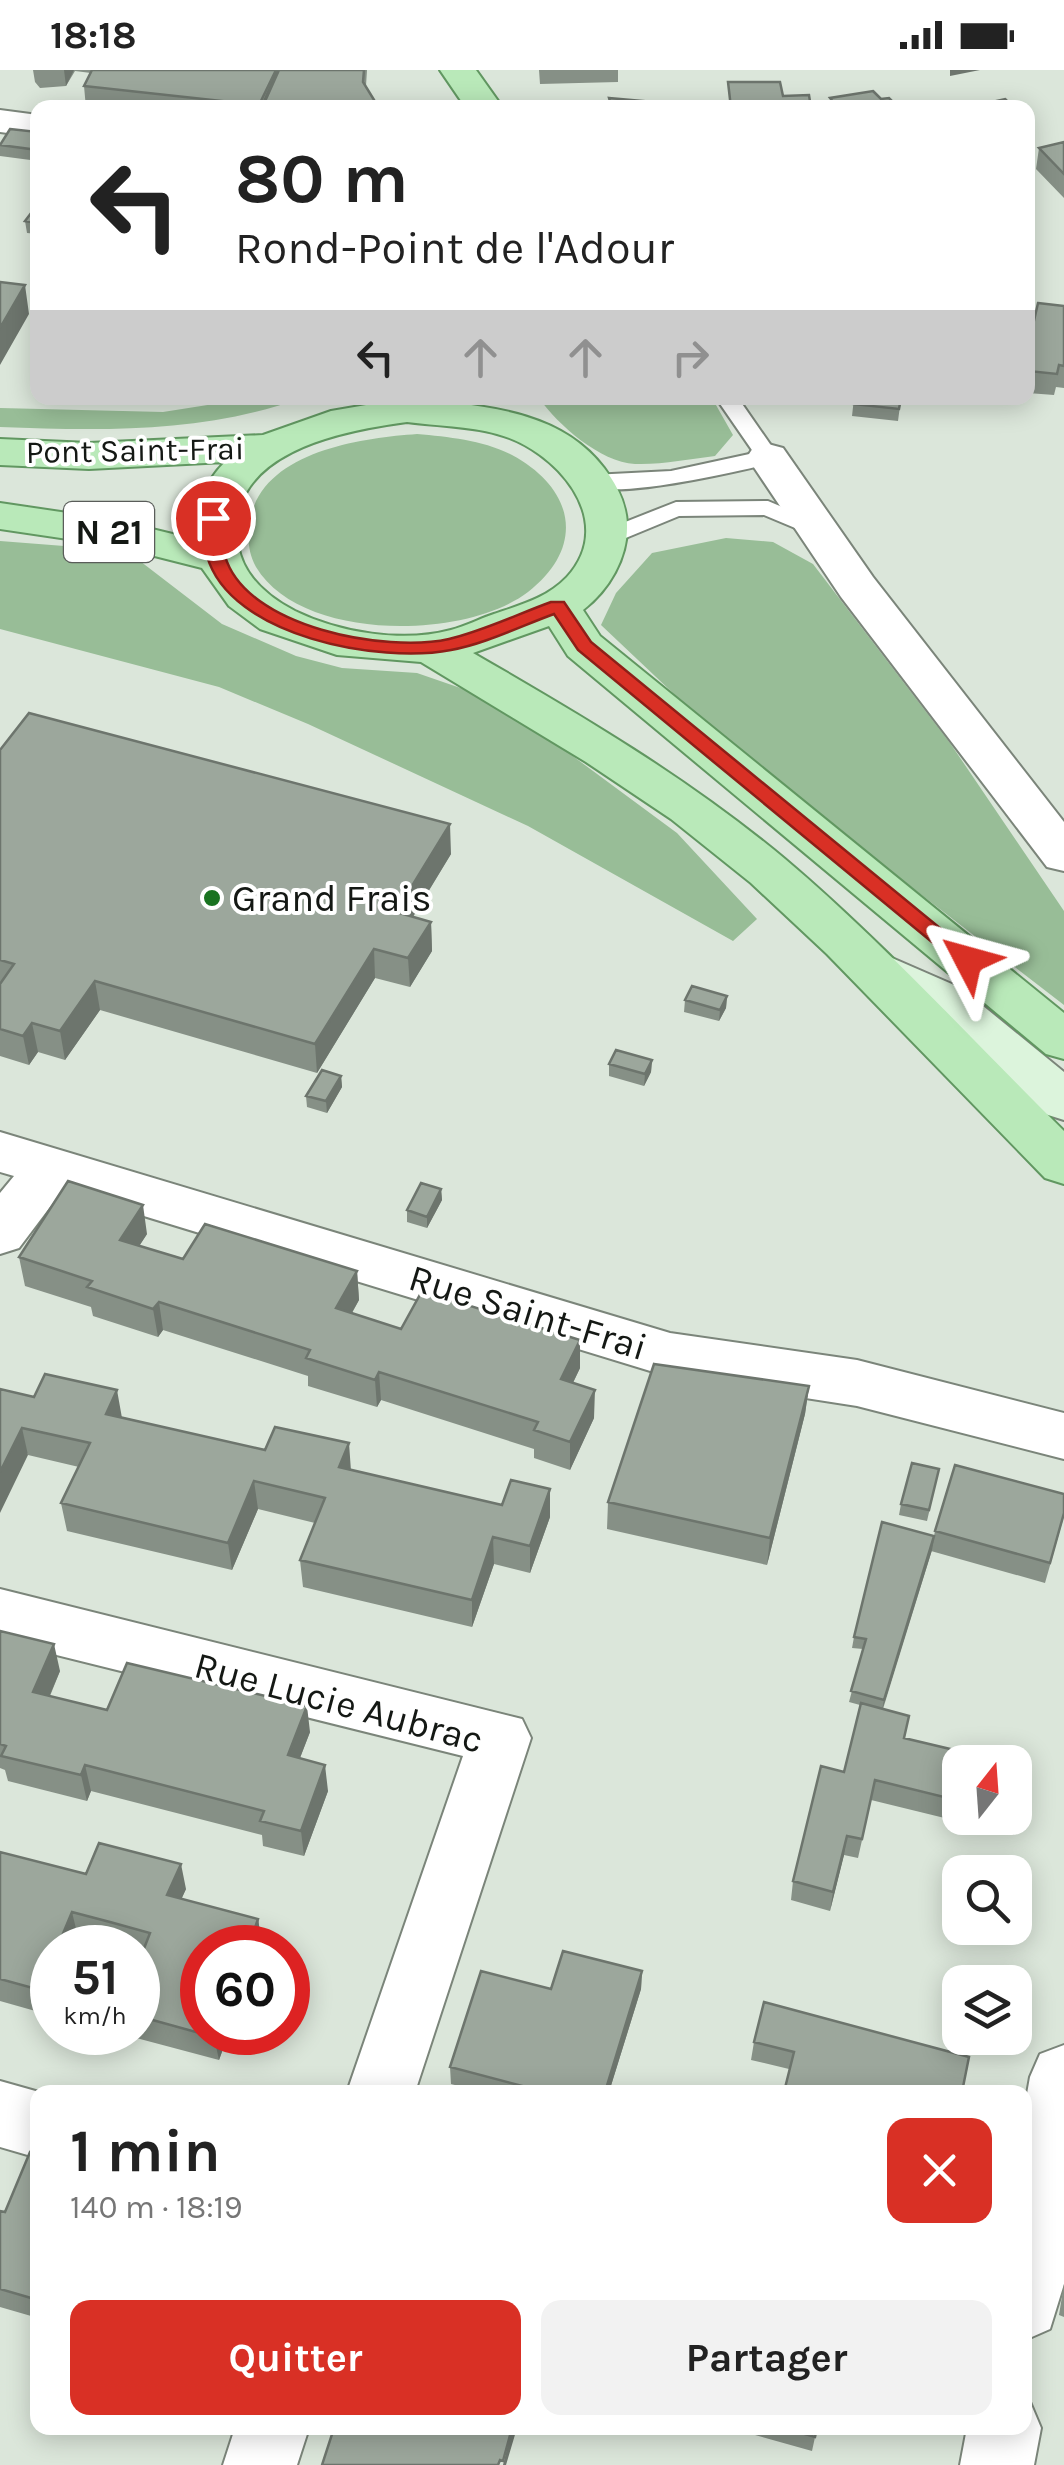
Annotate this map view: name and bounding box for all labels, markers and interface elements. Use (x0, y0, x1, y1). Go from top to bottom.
text: 18:18 (50, 13, 136, 58)
text: 80 m (235, 138, 409, 220)
icon: left (70, 140, 200, 270)
text: Rond-Point de l'Adour (235, 222, 674, 274)
icon: left (348, 330, 403, 385)
icon: ahead (453, 330, 508, 385)
icon: ahead (558, 330, 613, 385)
icon: right (663, 330, 718, 385)
street label: Pont Saint-Frai (25, 430, 245, 471)
pin (171, 476, 256, 561)
icon: arrive (186, 491, 241, 546)
road number: N 21 (64, 502, 154, 562)
place label: Grand Frais (232, 876, 431, 921)
marker: Grand Frais (201, 887, 223, 909)
position arrow (916, 908, 1020, 1012)
street label: Rue Saint-Frai (403, 1255, 652, 1370)
street label: Rue Lucie Aubrac (190, 1642, 488, 1763)
north arrow (942, 1745, 1032, 1835)
map controls (942, 1745, 1032, 2055)
button: search (942, 1855, 1032, 1945)
speed limit sign: 60 (180, 1925, 310, 2055)
text: 51 (72, 1948, 118, 2007)
button: layers (942, 1965, 1032, 2055)
text: km/h (63, 2001, 127, 2030)
text: 1 min (70, 2116, 221, 2186)
button: close (887, 2118, 992, 2223)
text: 140 m · 18:19 (70, 2189, 243, 2226)
button: Quitter (70, 2300, 521, 2415)
button: Partager (541, 2300, 992, 2415)

